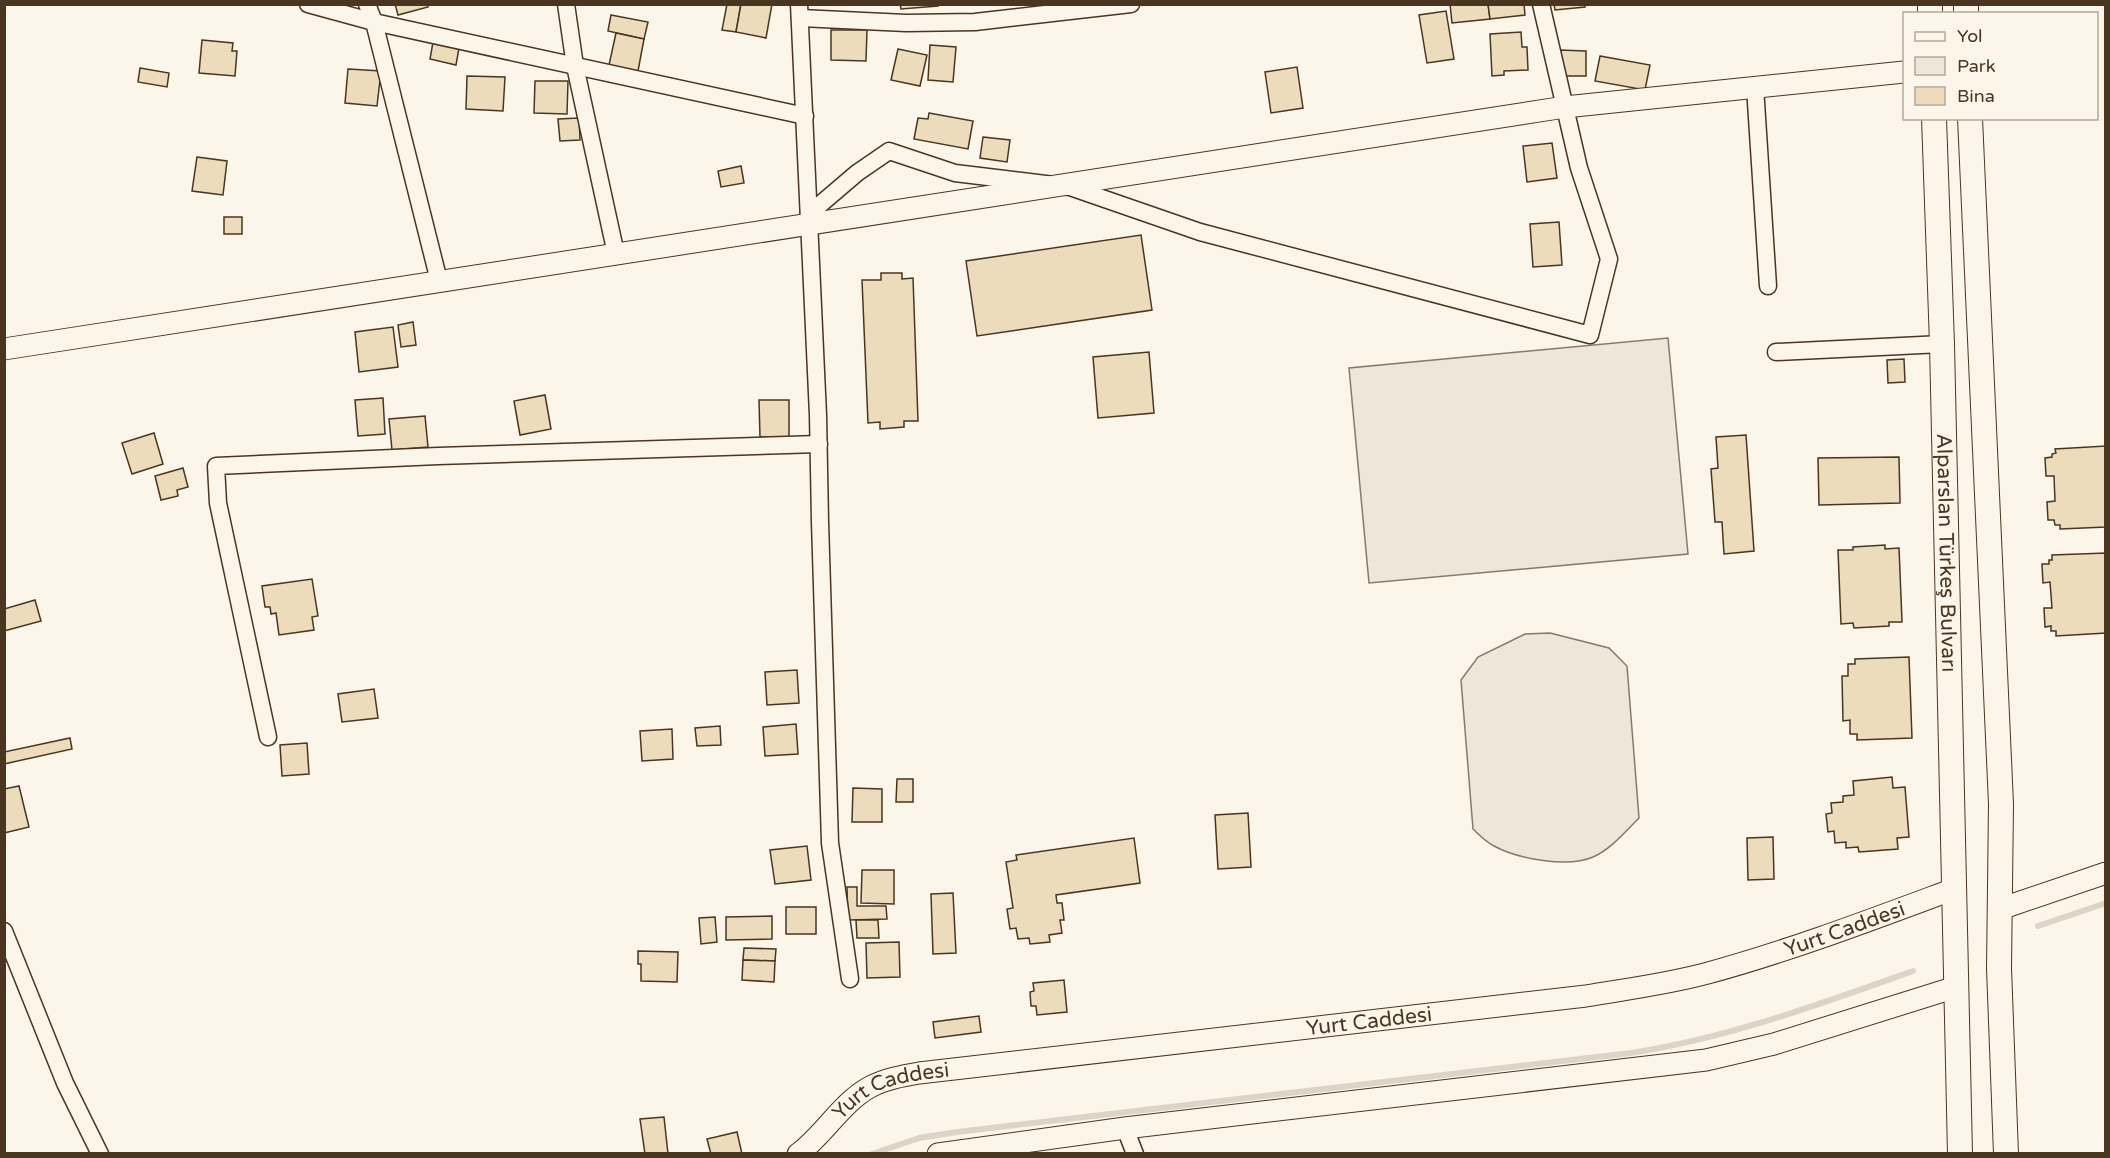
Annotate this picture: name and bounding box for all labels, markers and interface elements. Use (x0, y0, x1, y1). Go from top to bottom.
legend (1903, 12, 2098, 120)
text: Yol (1957, 25, 1983, 47)
text: Park (1957, 55, 1996, 77)
text: Bina (1957, 85, 1995, 107)
street label: Alparslan Türkeş Bulvarı (1931, 433, 1961, 673)
street label: Yurt Caddesi (1781, 896, 1909, 962)
street label: Yurt Caddesi (1305, 1002, 1433, 1041)
street label: Yurt Caddesi (827, 1058, 951, 1125)

